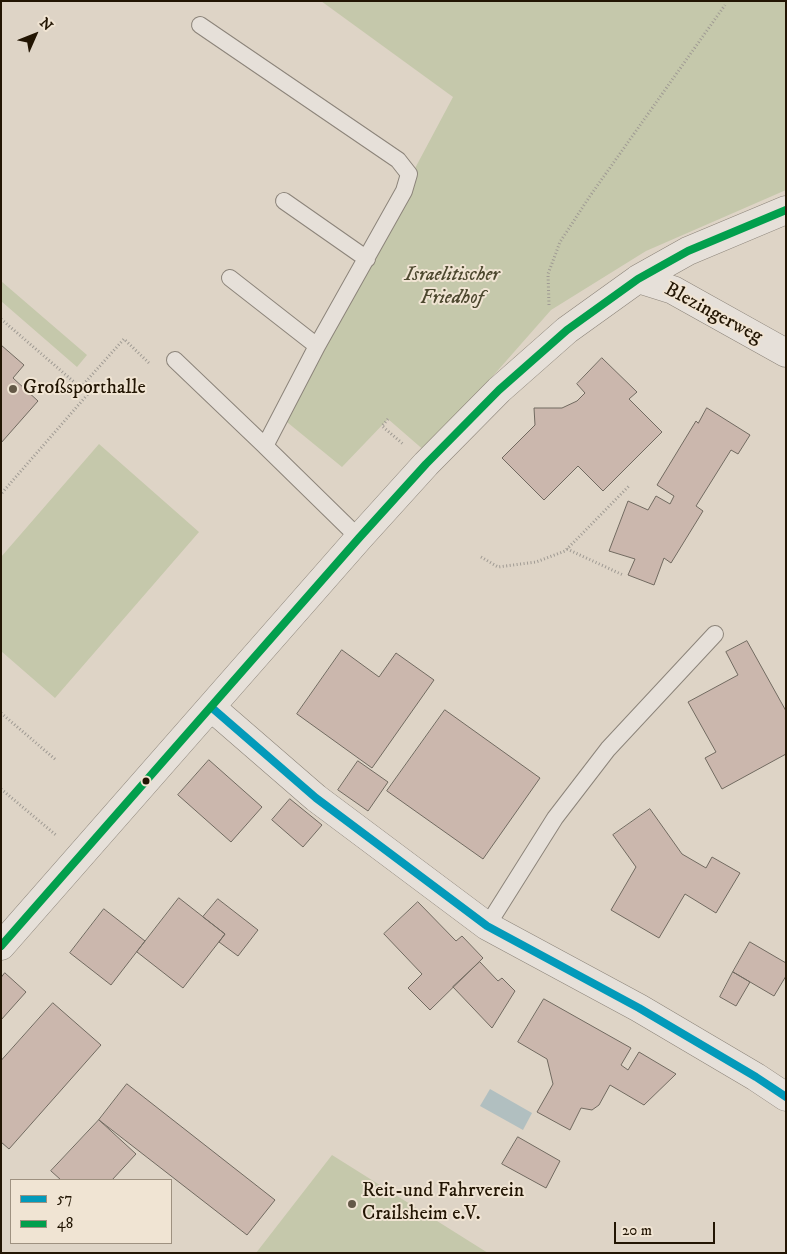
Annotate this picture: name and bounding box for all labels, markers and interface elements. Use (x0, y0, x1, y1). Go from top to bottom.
north arrow (10, 10, 60, 60)
text: N (35, 14, 56, 35)
park label: Israelitischer Friedhof (405, 264, 499, 311)
street label: Blezingerweg (660, 278, 766, 350)
place label: Großsporthalle (23, 377, 146, 401)
marker: Großsporthalle (7, 383, 19, 395)
unlabelled marker (141, 776, 151, 786)
legend (10, 1179, 172, 1244)
place label: Reit-und Fahrverein Crailsheim e.V. (362, 1180, 524, 1227)
text: 57 (57, 1189, 72, 1208)
marker: Reit-und Fahrverein Crailsheim e.V. (346, 1198, 358, 1210)
scale bar (617, 1212, 718, 1244)
text: 48 (57, 1214, 73, 1233)
text: 20 m (622, 1221, 652, 1240)

